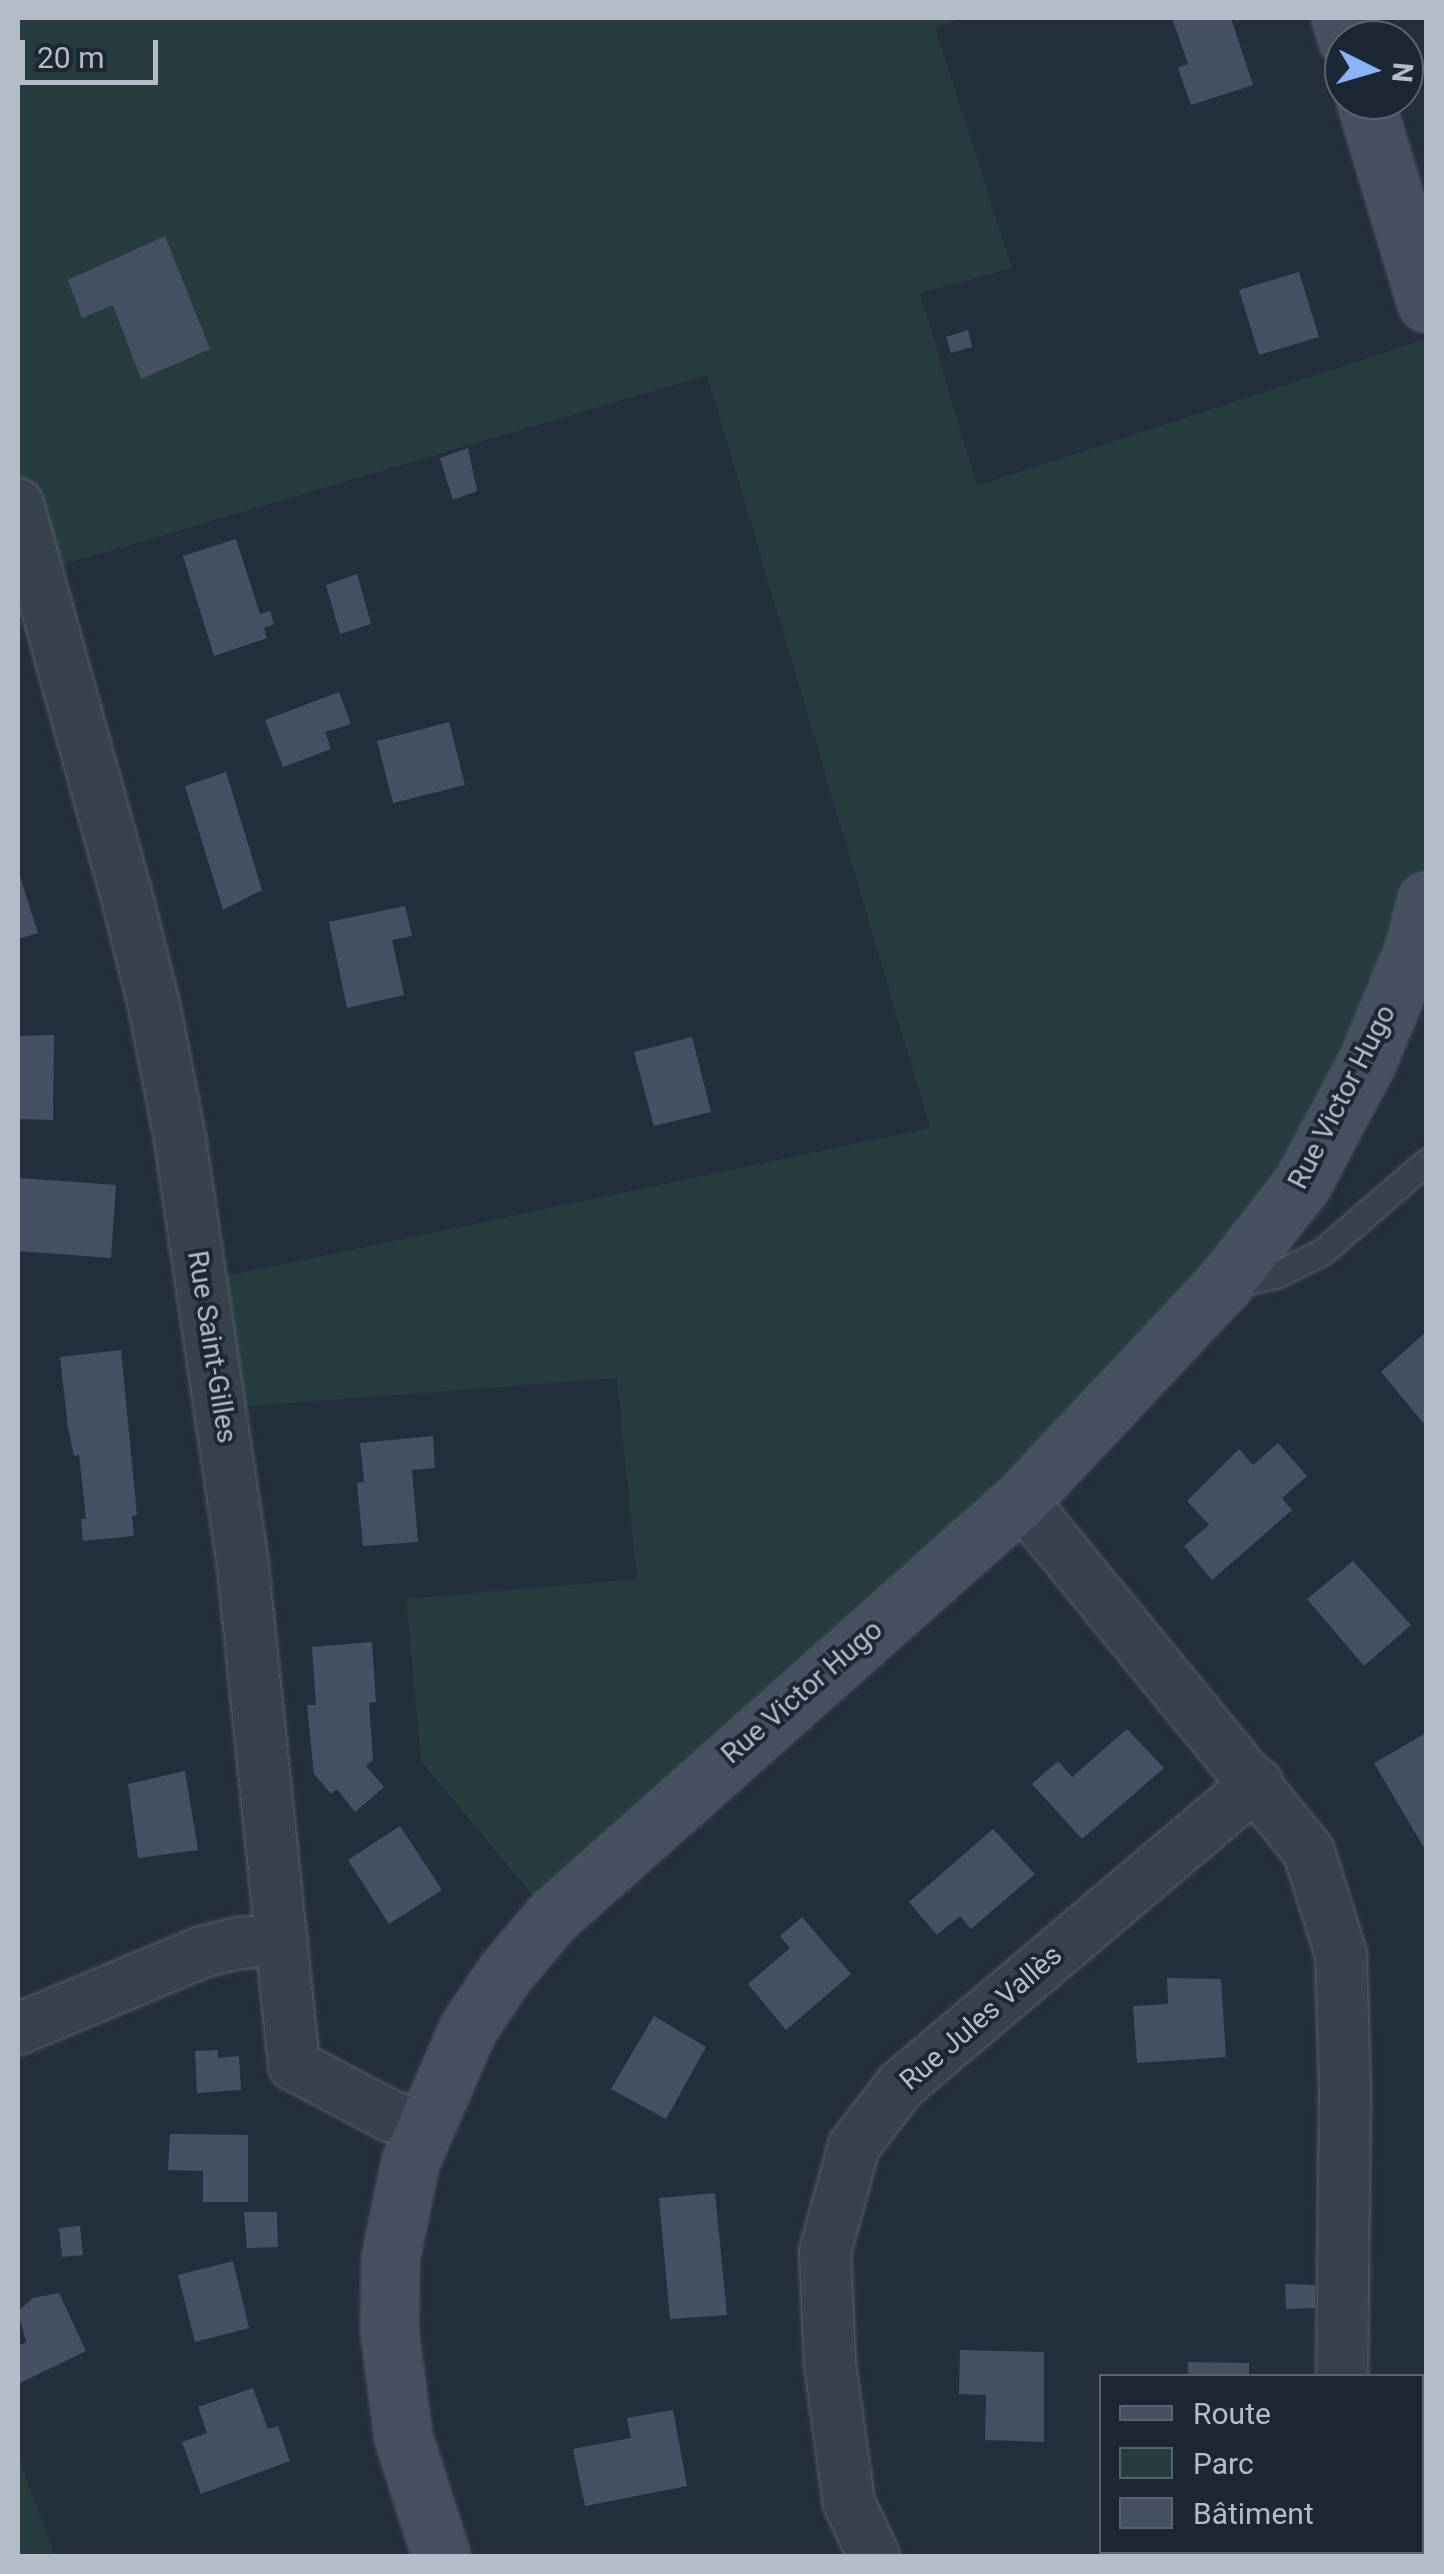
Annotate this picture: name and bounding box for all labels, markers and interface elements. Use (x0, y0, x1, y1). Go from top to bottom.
scale bar (25, 20, 162, 82)
north arrow (1324, 20, 1424, 120)
text: 20 m (37, 40, 104, 75)
text: N (1385, 61, 1420, 84)
street label: Rue Victor Hugo (1281, 999, 1403, 1195)
street label: Rue Saint-Gilles (180, 1248, 244, 1446)
street label: Rue Victor Hugo (715, 1613, 889, 1771)
street label: Rue Jules Vallès (893, 1938, 1069, 2098)
legend (1099, 2374, 1424, 2554)
text: Route (1193, 2396, 1271, 2431)
text: Parc (1193, 2446, 1254, 2481)
text: Bâtiment (1193, 2496, 1314, 2531)

